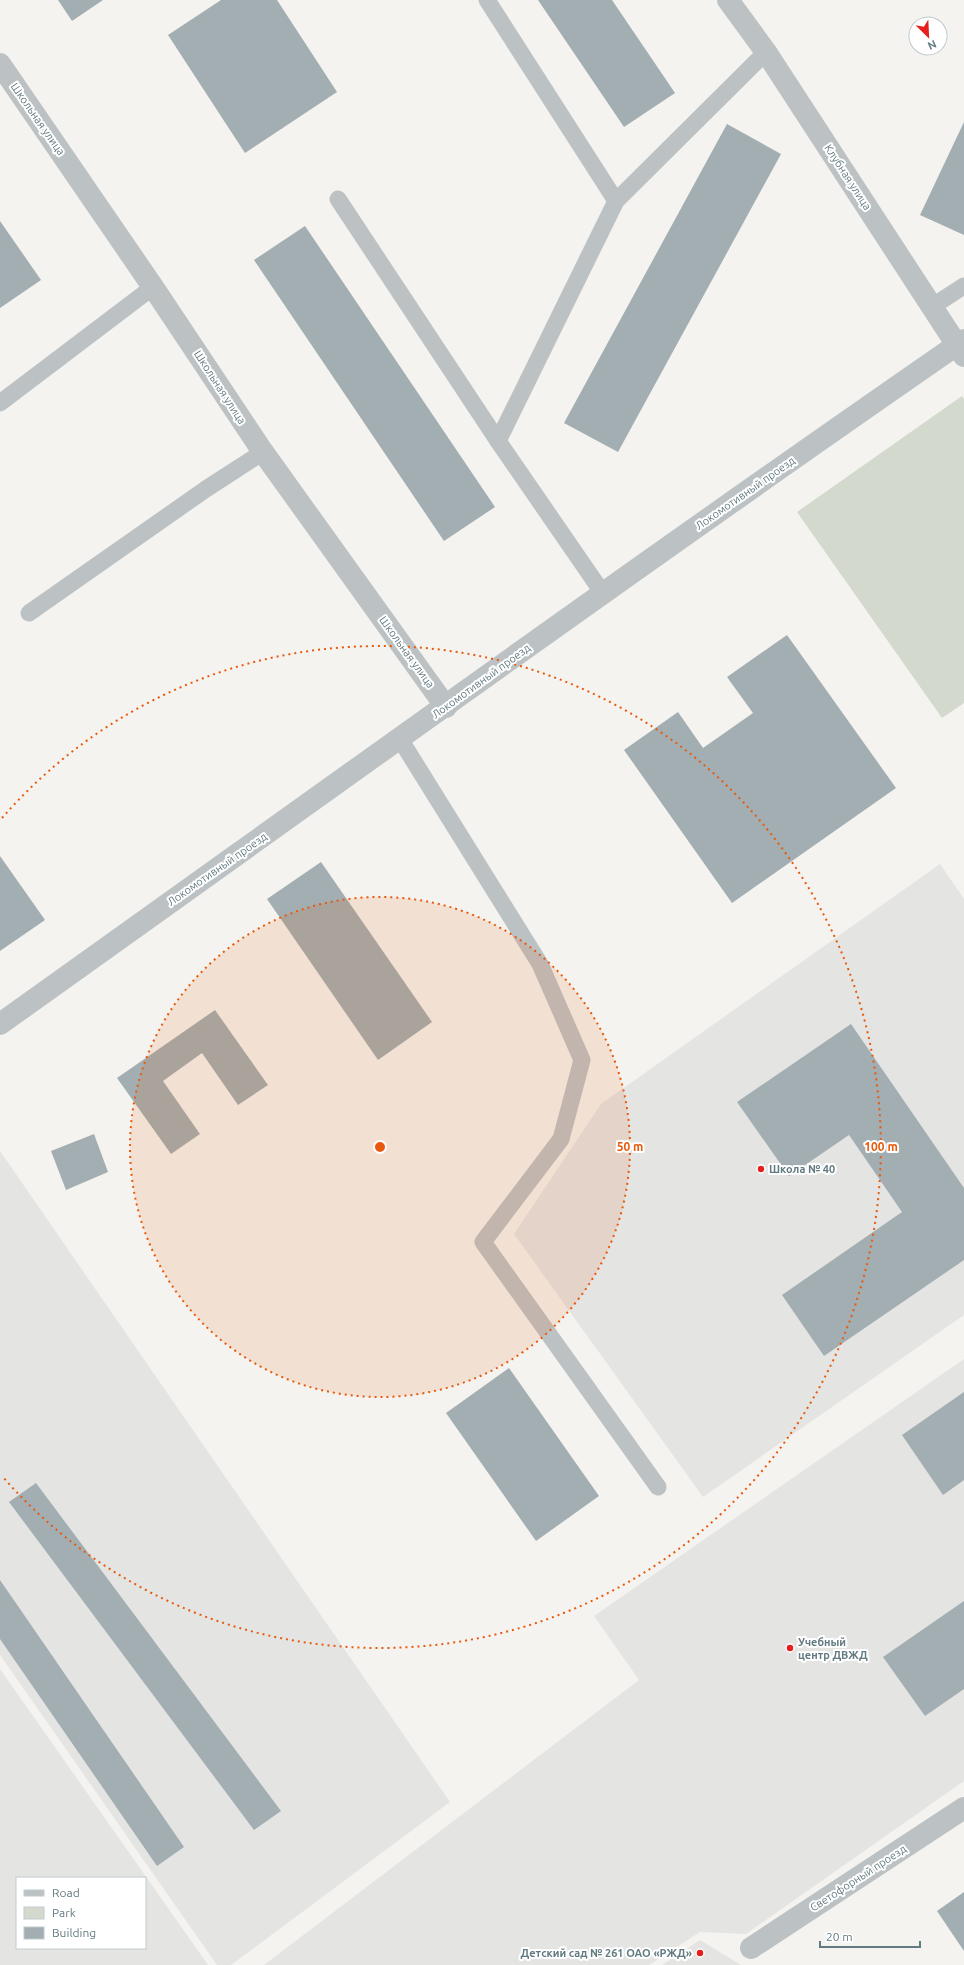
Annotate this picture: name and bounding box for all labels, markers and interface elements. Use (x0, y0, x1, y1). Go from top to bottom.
north arrow (908, 16, 948, 56)
text: N (926, 38, 938, 52)
street label: Школьная улица (9, 81, 67, 157)
street label: Клубная улица (822, 142, 874, 212)
street label: Школьная улица (192, 348, 248, 426)
street label: Локомотивный проезд (693, 454, 797, 532)
street label: Школьная улица (377, 614, 437, 690)
street label: Локомотивный проезд (430, 641, 533, 721)
street label: Локомотивный проезд (165, 830, 269, 908)
centre of rings (373, 1140, 387, 1154)
text: 50 m (617, 1140, 643, 1153)
text: 100 m (864, 1140, 898, 1153)
place label: Школа № 40 (769, 1163, 835, 1175)
marker: Школа № 40 (756, 1164, 766, 1174)
place label: Учебный центр ДВЖД (798, 1636, 868, 1661)
marker: Учебный центр ДВЖД (785, 1643, 795, 1653)
street label: Светофорный проезд (808, 1842, 909, 1914)
legend (16, 1877, 146, 1949)
text: Road (52, 1886, 80, 1899)
text: Park (52, 1906, 76, 1919)
scale bar (820, 1923, 920, 1949)
text: Building (52, 1926, 96, 1939)
text: 20 m (826, 1930, 853, 1943)
place label: Детский сад № 261 ОАО «РЖД» (521, 1947, 692, 1959)
marker: Детский сад № 261 ОАО «РЖД» (695, 1948, 705, 1958)

